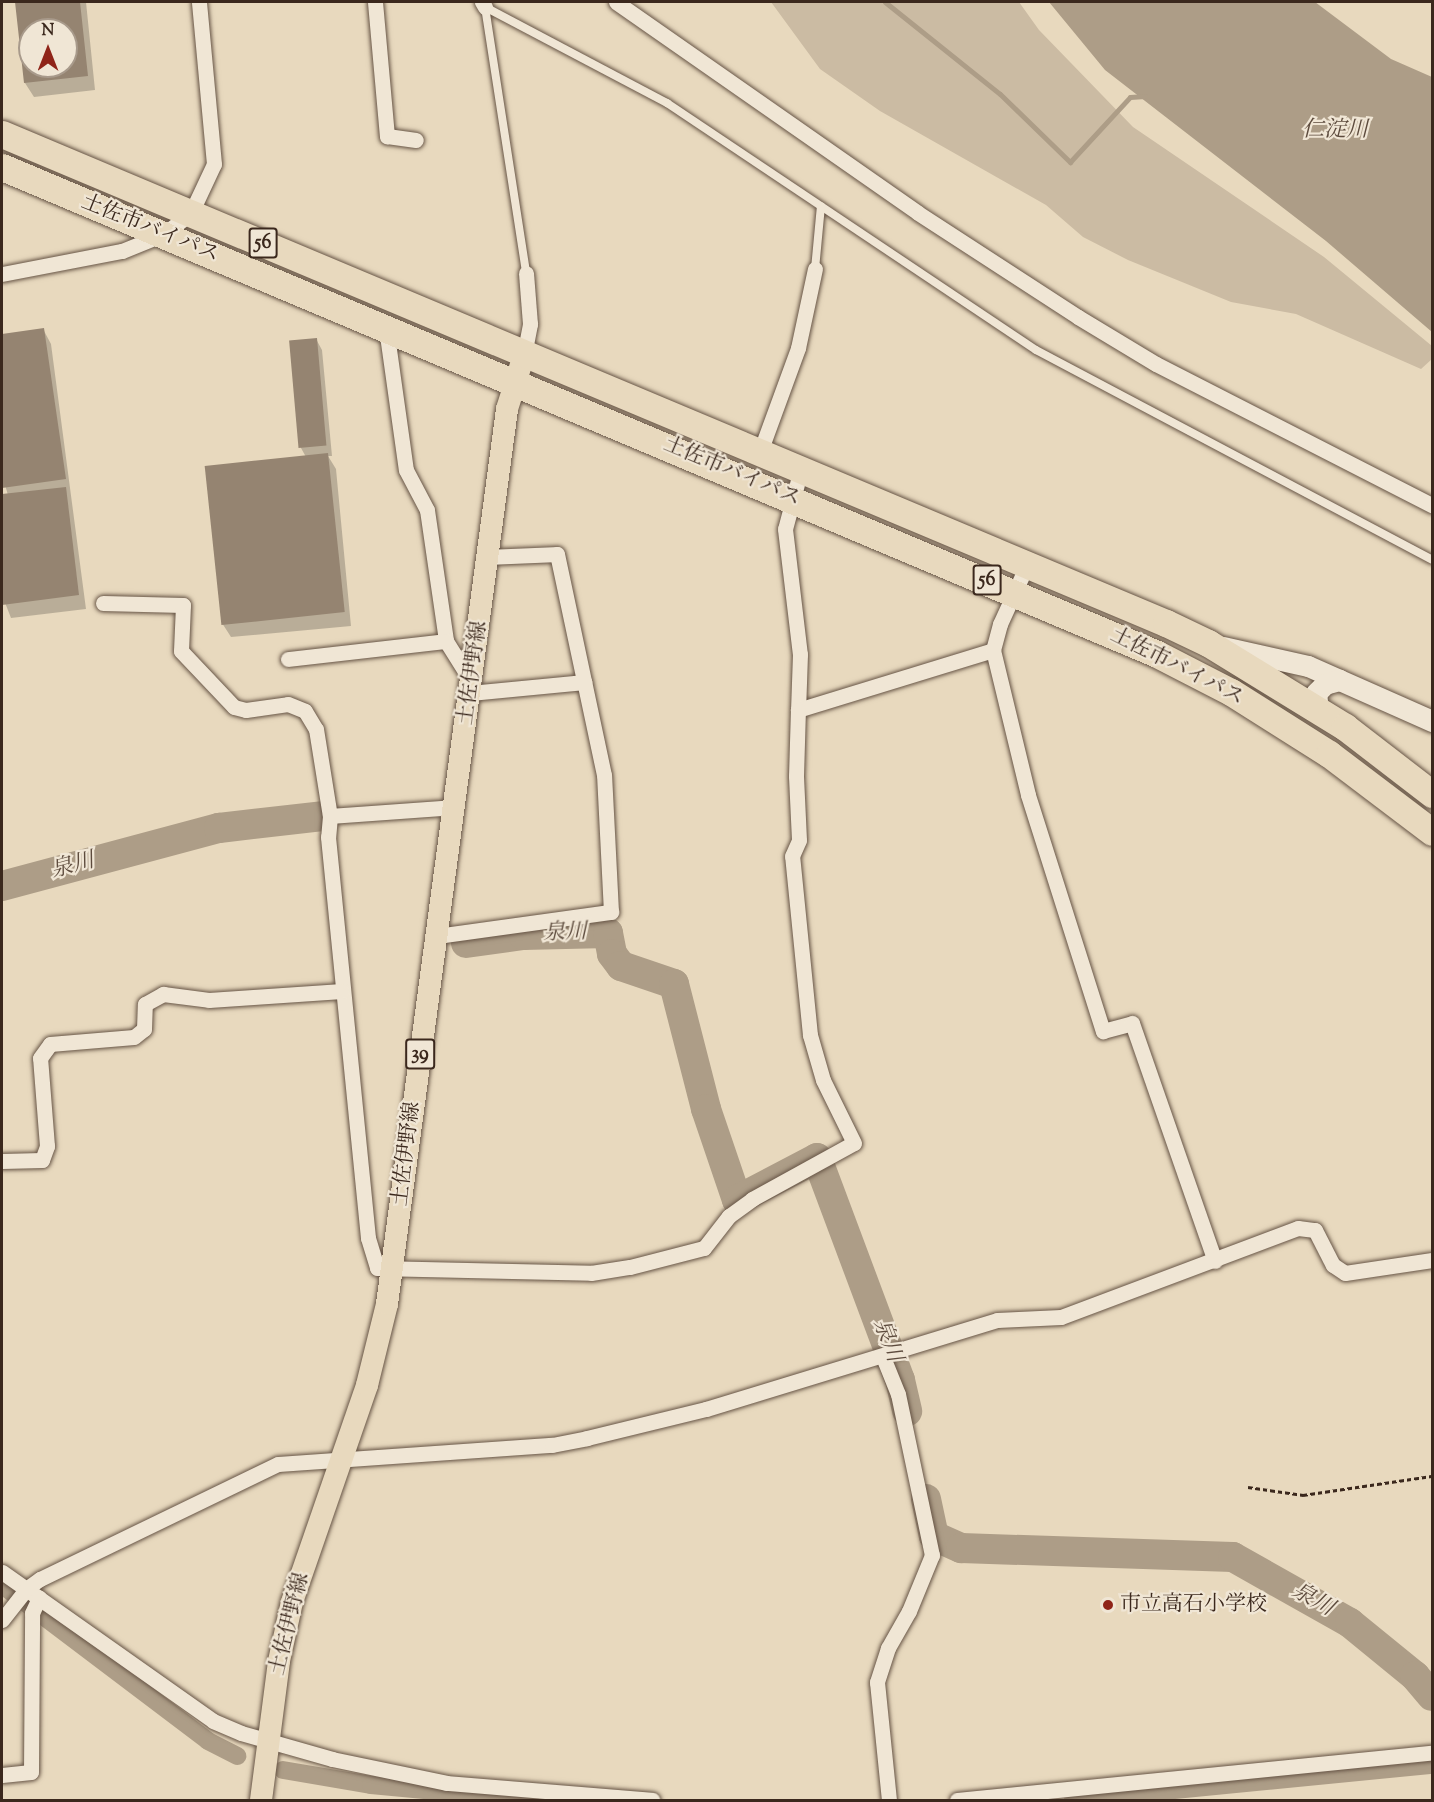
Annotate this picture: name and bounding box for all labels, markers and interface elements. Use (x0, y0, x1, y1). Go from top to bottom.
north arrow (18, 18, 78, 78)
text: N (42, 20, 54, 43)
water label: 仁淀川 (1302, 119, 1368, 145)
street label: 土佐市バイパス (77, 190, 223, 268)
road number: 56 (248, 226, 278, 260)
street label: 土佐市バイパス (659, 432, 805, 512)
road number: 56 (972, 563, 1002, 597)
street label: 土佐伊野線 (453, 619, 493, 727)
street label: 土佐市バイパス (1106, 622, 1248, 712)
water label: 泉川 (48, 849, 98, 885)
water label: 泉川 (543, 920, 587, 948)
road number: 39 (405, 1037, 435, 1071)
street label: 土佐伊野線 (388, 1100, 426, 1208)
water label: 泉川 (866, 1316, 906, 1366)
street label: 土佐伊野線 (265, 1570, 315, 1678)
water label: 泉川 (1286, 1579, 1338, 1623)
place label: 市立高石小学校 (1120, 1592, 1267, 1618)
marker: 市立高石小学校 (1101, 1598, 1115, 1612)

